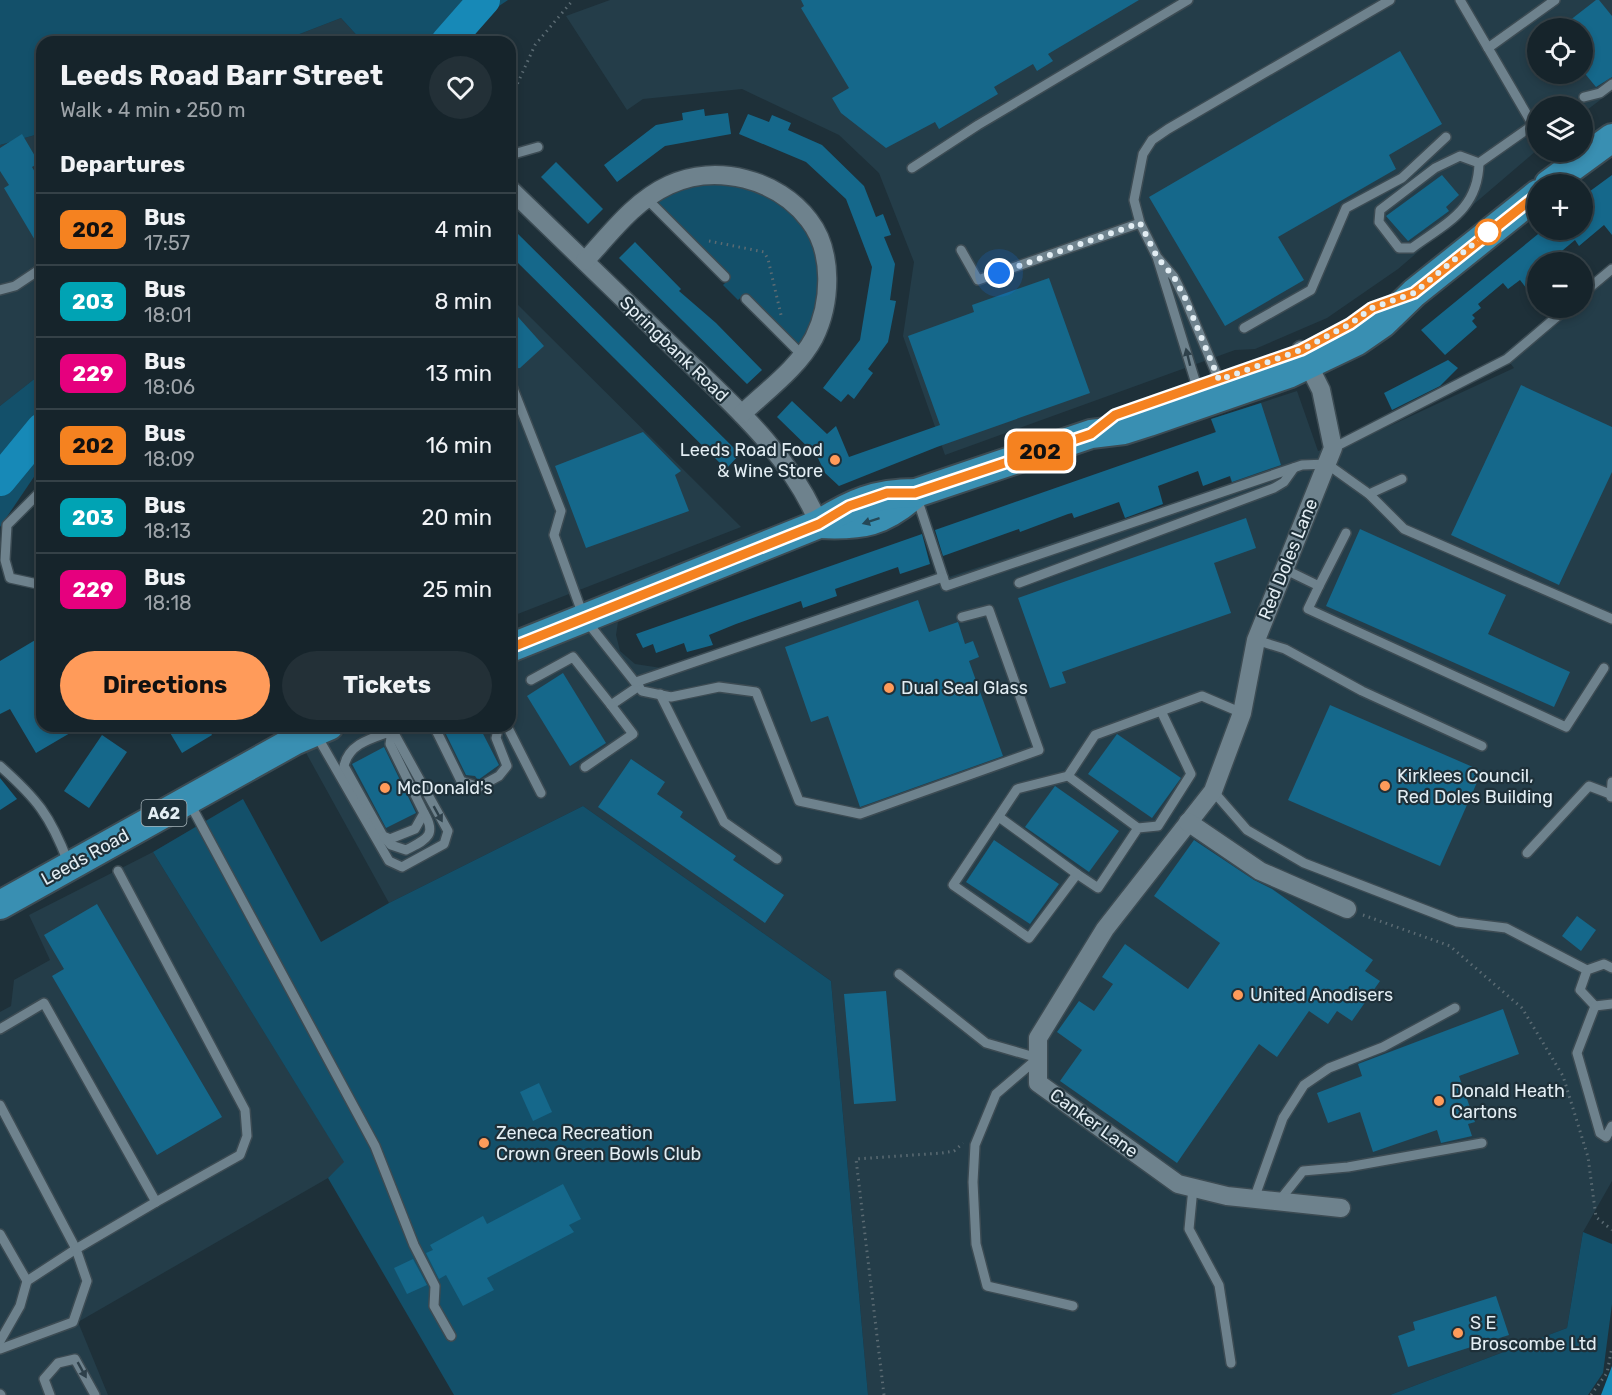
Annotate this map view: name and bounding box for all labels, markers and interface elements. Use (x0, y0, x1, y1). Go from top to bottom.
map controls (1527, 18, 1593, 318)
button: locate (1527, 18, 1593, 84)
button: heart (429, 56, 492, 119)
text: Leeds Road Barr Street (60, 59, 383, 92)
button: layers (1527, 96, 1593, 162)
text: Walk · 4 min · 250 m (60, 98, 245, 122)
text: Departures (60, 151, 185, 178)
button: + (1527, 174, 1593, 240)
text: Bus (144, 204, 186, 231)
text: 4 min (435, 216, 492, 243)
text: 202 (72, 217, 114, 242)
unlabelled marker (1475, 219, 1501, 245)
text: 17:57 (144, 231, 190, 255)
button: − (1527, 252, 1593, 318)
your location (984, 258, 1014, 288)
text: Bus (144, 276, 186, 303)
text: 8 min (434, 288, 492, 315)
text: 203 (72, 289, 114, 314)
street label: Springbank Road (615, 292, 733, 406)
text: 18:01 (144, 303, 192, 327)
text: Bus (144, 348, 186, 375)
one-way arrow (1183, 348, 1193, 366)
text: 13 min (426, 360, 492, 387)
text: 229 (73, 361, 113, 386)
text: 18:06 (144, 375, 195, 399)
text: Bus (144, 420, 186, 447)
text: 16 min (426, 432, 492, 459)
line badge: 202 (1006, 432, 1074, 470)
text: 202 (72, 433, 114, 458)
place label: Leeds Road Food & Wine Store (680, 439, 823, 482)
text: 202 (1019, 439, 1061, 464)
text: 18:09 (144, 447, 195, 471)
marker: Leeds Road Food & Wine Store (828, 453, 842, 467)
text: Bus (144, 492, 186, 519)
street label: Red Doles Lane (1254, 495, 1322, 623)
text: 20 min (422, 504, 492, 531)
text: 203 (72, 505, 114, 530)
one-way arrow (862, 517, 880, 526)
text: 18:13 (144, 519, 191, 543)
text: Bus (144, 564, 186, 591)
text: 25 min (422, 576, 492, 603)
text: 229 (73, 577, 113, 602)
text: 18:18 (144, 591, 192, 615)
button: Directions (60, 651, 270, 720)
button: Tickets (282, 651, 492, 720)
place label: Dual Seal Glass (901, 677, 1028, 699)
marker: Dual Seal Glass (882, 681, 896, 695)
place label: Kirklees Council, Red Doles Building (1397, 765, 1553, 808)
place label: McDonald's (397, 777, 493, 799)
marker: Kirklees Council, Red Doles Building (1378, 779, 1392, 793)
marker: McDonald's (378, 781, 392, 795)
road number: A62 (142, 800, 186, 826)
one-way arrow (433, 806, 444, 822)
street label: Leeds Road (37, 824, 133, 890)
place label: United Anodisers (1250, 984, 1393, 1006)
marker: United Anodisers (1231, 988, 1245, 1002)
place label: Donald Heath Cartons (1451, 1080, 1565, 1123)
street label: Canker Lane (1046, 1084, 1142, 1162)
marker: Donald Heath Cartons (1432, 1094, 1446, 1108)
place label: Zeneca Recreation Crown Green Bowls Club (496, 1122, 701, 1165)
marker: Zeneca Recreation Crown Green Bowls Club (477, 1136, 491, 1150)
place label: S E Broscombe Ltd (1470, 1312, 1597, 1355)
marker: S E Broscombe Ltd (1451, 1326, 1465, 1340)
one-way arrow (77, 1362, 87, 1379)

